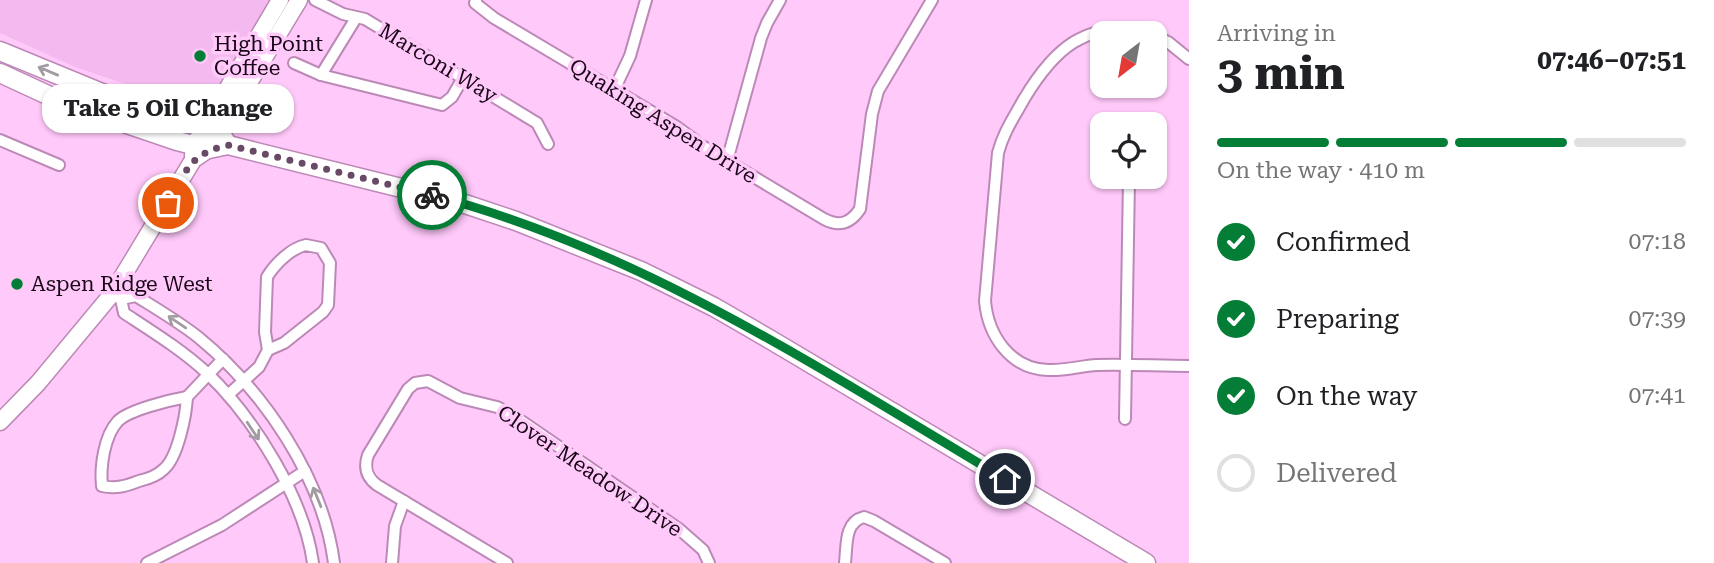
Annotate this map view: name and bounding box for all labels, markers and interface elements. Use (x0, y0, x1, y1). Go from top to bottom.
street label: Marconi Way (375, 18, 502, 108)
text: Arriving in (1217, 20, 1336, 47)
north arrow (1090, 21, 1167, 98)
map controls (1090, 21, 1167, 189)
place label: High Point Coffee (214, 32, 323, 80)
text: 07:46–07:51 (1537, 45, 1686, 75)
text: 3 min (1217, 46, 1345, 100)
marker: High Point Coffee (192, 48, 208, 64)
street label: Quaking Aspen Drive (565, 54, 761, 188)
one-way arrow (38, 64, 59, 77)
callout: Take 5 Oil Change (42, 84, 294, 133)
text: Take 5 Oil Change (63, 95, 273, 122)
button: locate (1090, 112, 1167, 189)
text: On the way · 410 m (1217, 157, 1425, 184)
courier (397, 160, 467, 230)
pin (138, 173, 198, 233)
icon: bike (413, 176, 451, 214)
icon: bag (149, 184, 187, 222)
icon: check (1217, 223, 1255, 261)
text: Confirmed (1276, 227, 1411, 257)
text: 07:18 (1629, 228, 1686, 255)
place label: Aspen Ridge West (31, 272, 213, 296)
marker: Aspen Ridge West (9, 276, 25, 292)
icon: check (1217, 300, 1255, 338)
text: Preparing (1276, 304, 1399, 334)
text: 07:39 (1629, 305, 1686, 332)
one-way arrow (168, 315, 187, 329)
icon: check (1217, 377, 1255, 415)
text: On the way (1276, 381, 1417, 411)
text: 07:41 (1629, 382, 1686, 409)
street label: Clover Meadow Drive (493, 400, 687, 542)
one-way arrow (246, 420, 260, 440)
pin (975, 449, 1035, 509)
text: Delivered (1276, 458, 1397, 488)
icon: home (986, 460, 1024, 498)
one-way arrow (310, 487, 323, 509)

